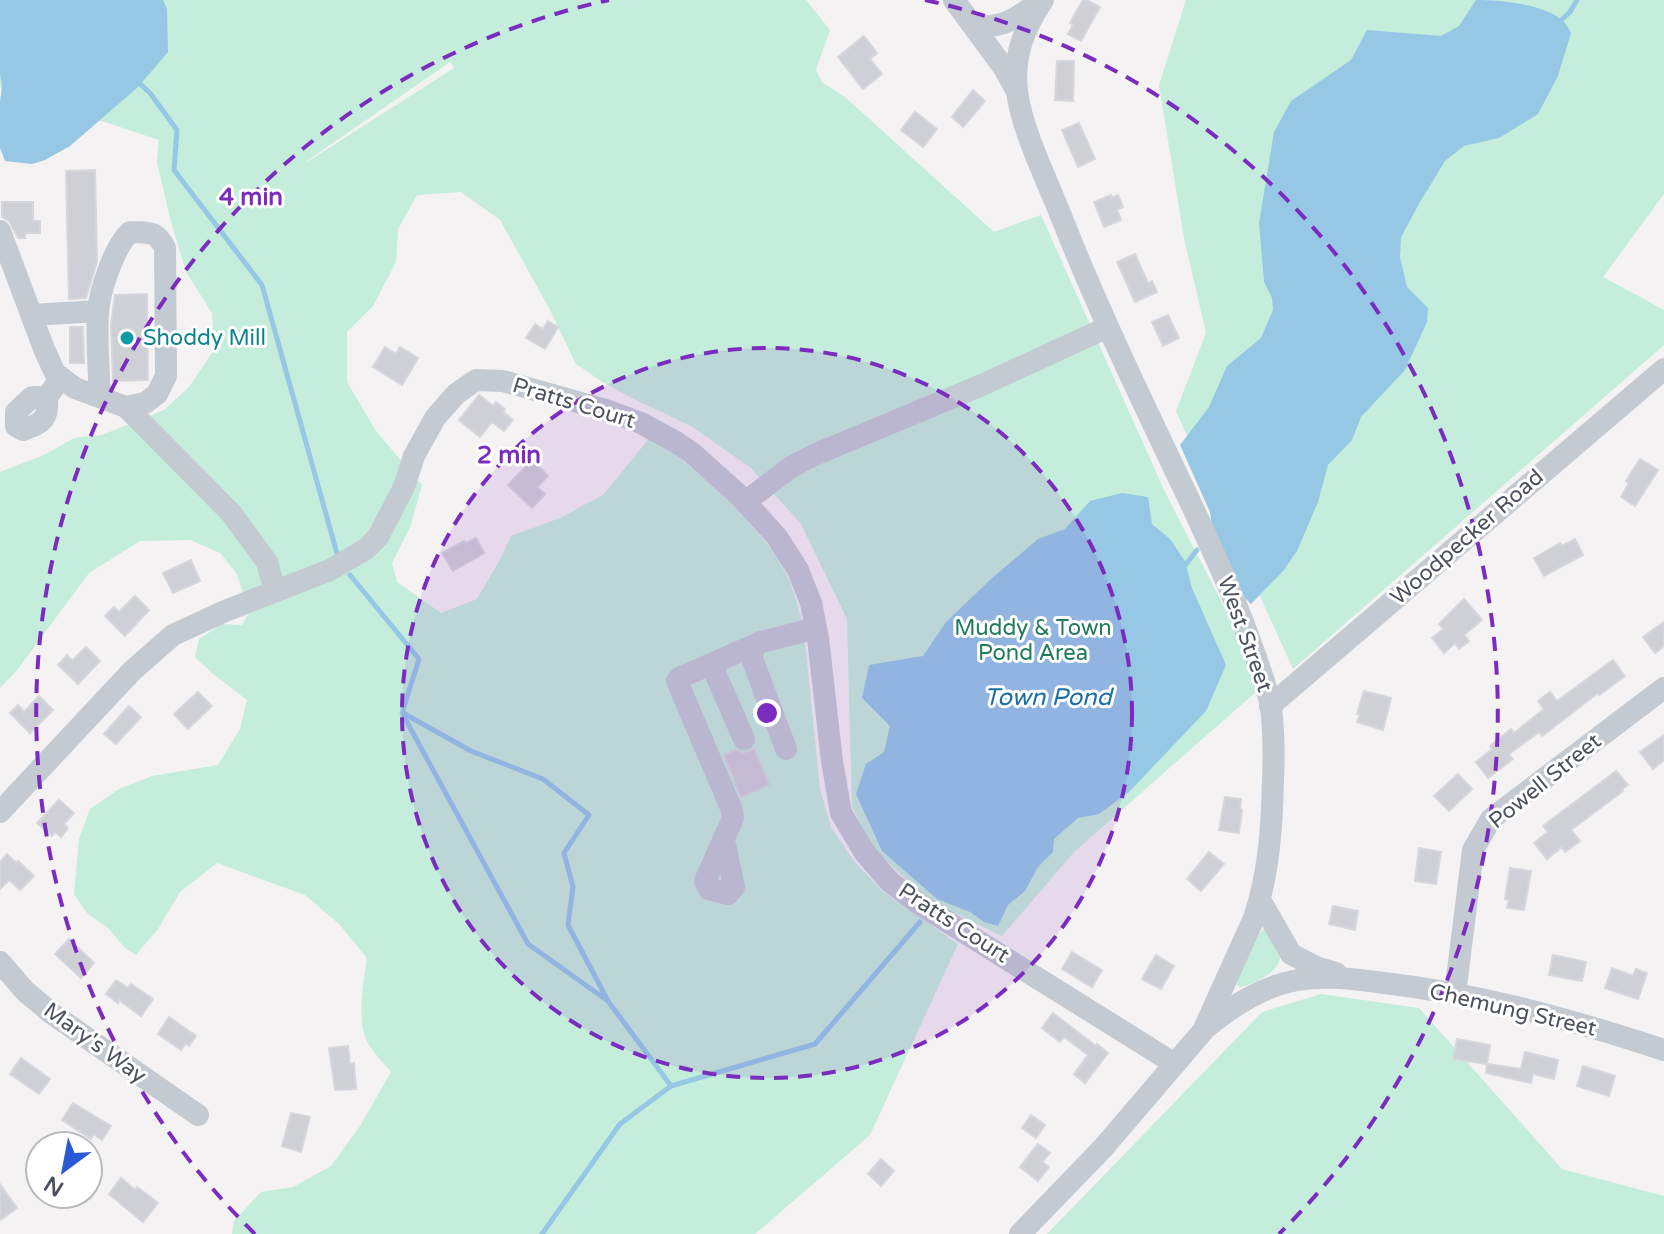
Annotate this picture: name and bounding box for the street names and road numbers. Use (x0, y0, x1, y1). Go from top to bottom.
street label: Pratts Court (510, 372, 638, 434)
street label: Woodpecker Road (1385, 464, 1549, 610)
street label: West Street (1212, 573, 1278, 695)
street label: Powell Street (1484, 728, 1606, 834)
street label: Pratts Court (894, 878, 1014, 968)
street label: Chemung Street (1427, 978, 1599, 1042)
street label: Mary's Way (39, 997, 151, 1089)

